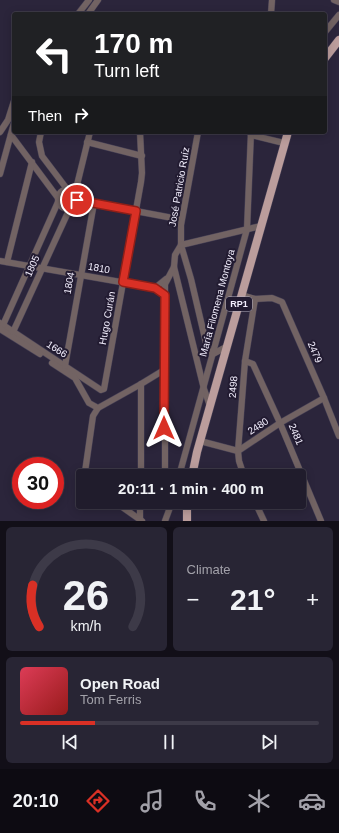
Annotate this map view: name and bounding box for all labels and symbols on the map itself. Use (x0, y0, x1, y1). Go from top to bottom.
street label: José Patricio Ruíz (167, 146, 191, 228)
pin (60, 183, 94, 217)
street label: María Filomena Montoya (197, 248, 237, 358)
street label: 1805 (22, 253, 42, 278)
street label: 1810 (87, 261, 111, 275)
street label: 1804 (62, 271, 76, 295)
street label: Hugo Curán (97, 290, 117, 346)
road number: RP1 (226, 297, 252, 311)
street label: 1666 (45, 338, 70, 360)
street label: 2479 (306, 340, 325, 365)
street label: 2498 (227, 375, 239, 398)
position arrow (143, 407, 185, 449)
street label: 2480 (246, 415, 271, 437)
street label: 2481 (287, 422, 306, 447)
speed limit sign: 30 (12, 457, 64, 509)

